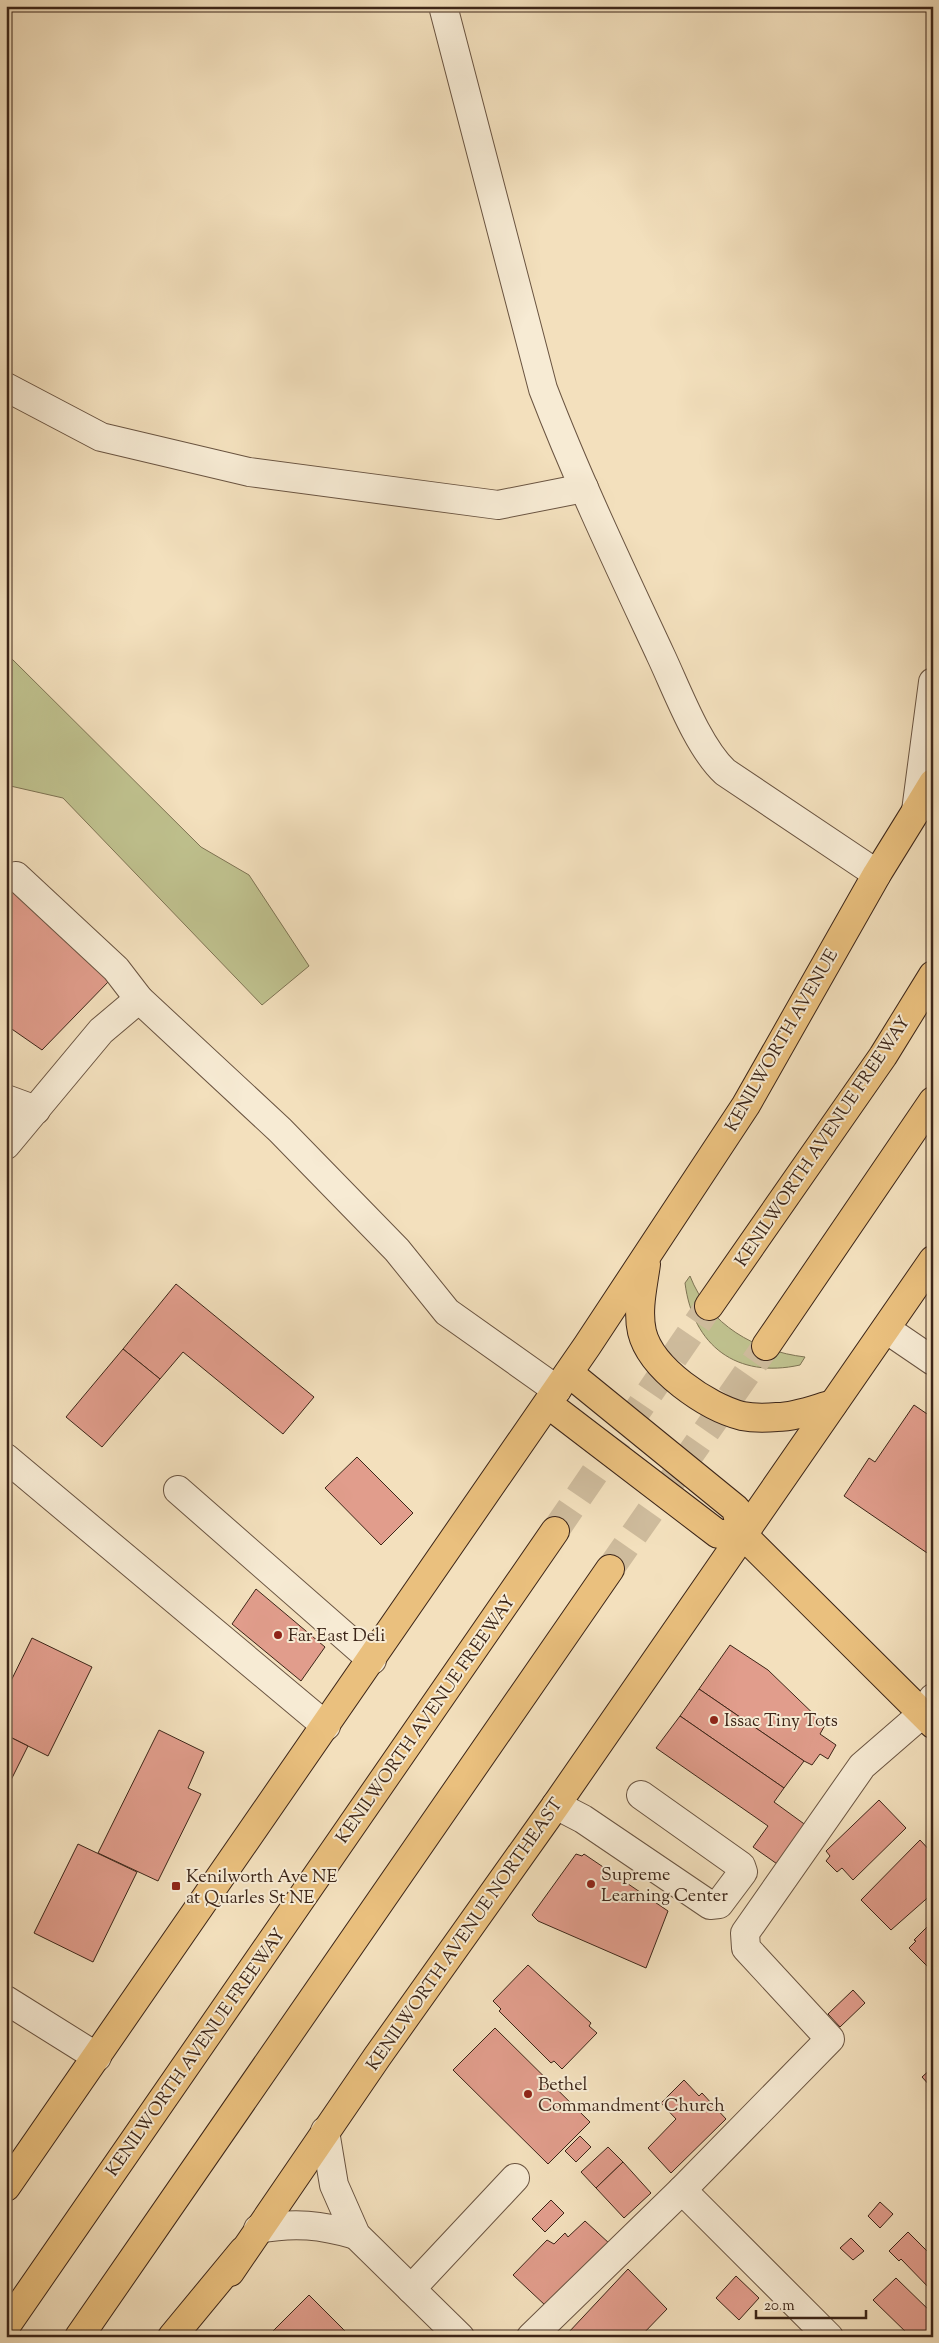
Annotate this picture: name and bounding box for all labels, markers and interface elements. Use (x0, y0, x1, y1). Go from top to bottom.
street label: KENILWORTH AVENUE (720, 945, 846, 1137)
street label: KENILWORTH AVENUE FREEWAY (730, 1011, 918, 1273)
street label: KENILWORTH AVENUE FREEWAY (331, 1591, 523, 1850)
place label: Far East Deli (288, 1624, 385, 1650)
marker: Far East Deli (272, 1629, 284, 1641)
place label: Issac Tiny Tots (724, 1709, 838, 1735)
marker: Issac Tiny Tots (708, 1714, 720, 1726)
street label: KENILWORTH AVENUE NORTHEAST (361, 1793, 570, 2077)
place label: Supreme Learning Center (601, 1863, 728, 1910)
place label: Kenilworth Ave NE at Quarles St NE (186, 1865, 337, 1912)
marker: Supreme Learning Center (585, 1878, 597, 1890)
marker: Kenilworth Ave NE at Quarles St NE (170, 1880, 182, 1892)
street label: KENILWORTH AVENUE FREEWAY (101, 1924, 293, 2183)
place label: Bethel Commandment Church (538, 2073, 725, 2120)
marker: Bethel Commandment Church (522, 2088, 534, 2100)
scale bar (756, 2288, 866, 2320)
text: 20 m (764, 2296, 795, 2317)

